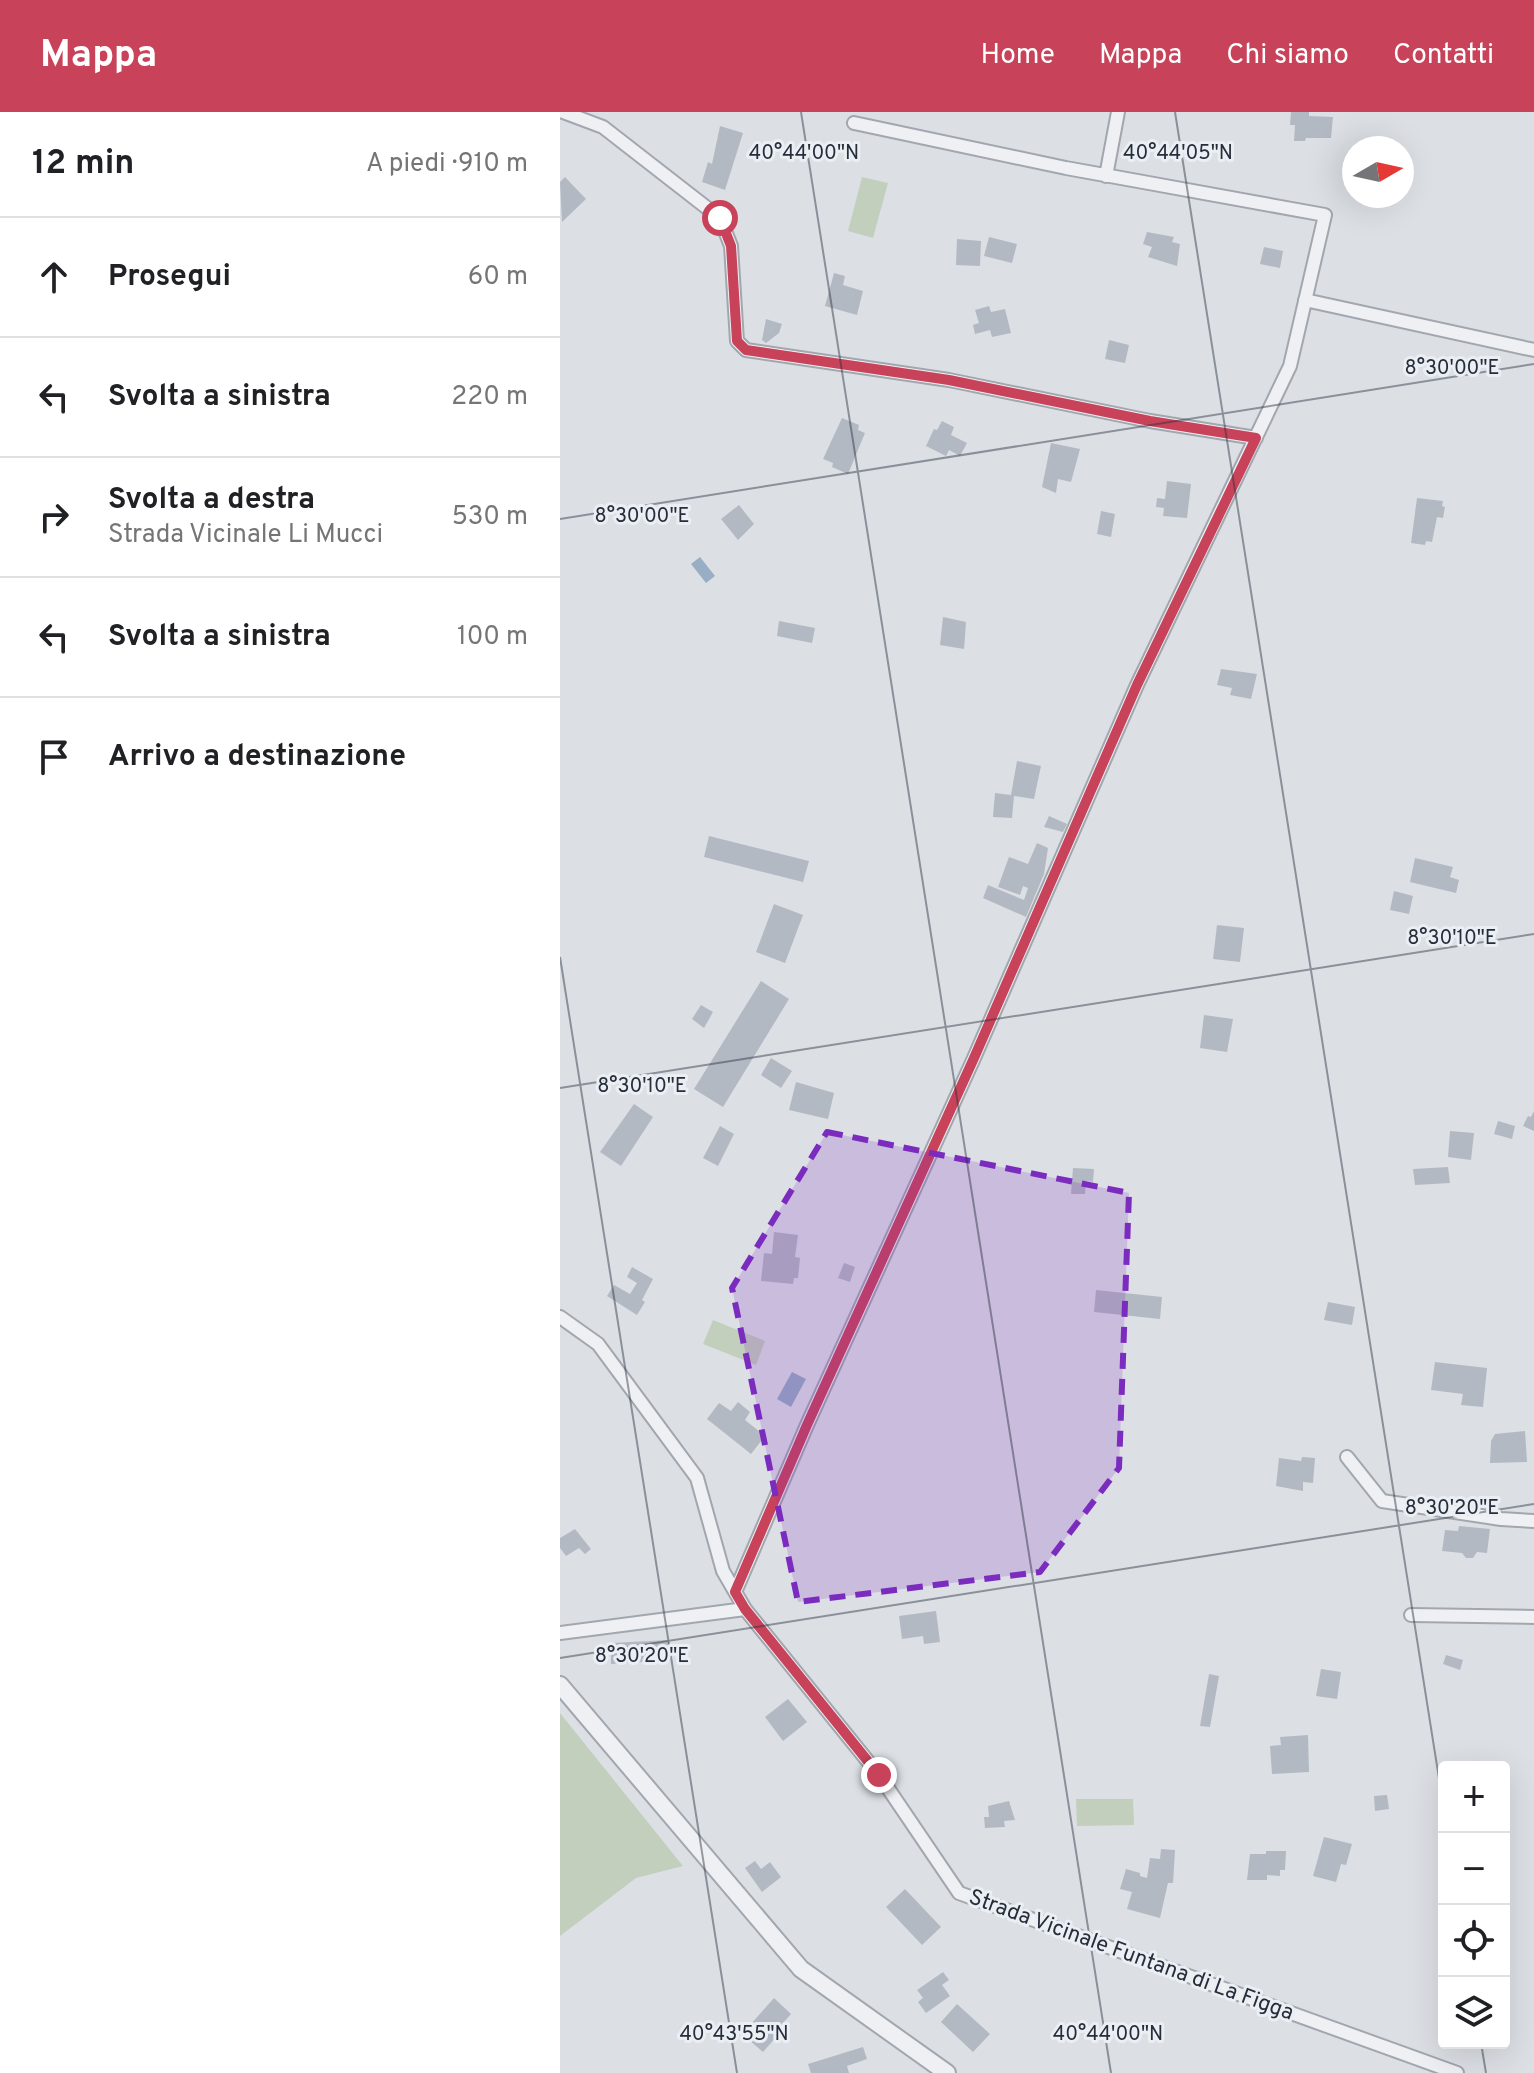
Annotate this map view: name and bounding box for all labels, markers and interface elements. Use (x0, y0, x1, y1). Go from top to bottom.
text: Mappa (40, 32, 157, 81)
text: Home (981, 38, 1055, 74)
text: Mappa (1099, 38, 1182, 74)
text: Chi siamo (1226, 38, 1349, 74)
text: Contatti (1393, 38, 1494, 74)
north arrow (1342, 136, 1414, 208)
text: 40°44'00"N (749, 141, 859, 167)
text: 40°44'05"N (1123, 141, 1233, 167)
text: 12 min (32, 143, 134, 186)
text: A piedi · 910 m (366, 148, 528, 181)
route start (702, 200, 738, 236)
icon: ahead (32, 255, 76, 299)
text: Prosegui (108, 259, 231, 296)
text: 60 m (468, 261, 528, 294)
text: 8°30'00"E (1405, 356, 1499, 382)
icon: left (32, 375, 76, 419)
text: Svolta a sinistra (108, 379, 331, 416)
text: 220 m (451, 381, 528, 414)
text: Svolta a destra (108, 482, 315, 519)
icon: right (32, 495, 76, 539)
text: 530 m (452, 501, 528, 534)
text: 8°30'00"E (595, 504, 689, 530)
text: Strada Vicinale Li Mucci (108, 519, 383, 552)
icon: left (32, 615, 76, 659)
text: Svolta a sinistra (108, 619, 331, 656)
text: 100 m (457, 621, 528, 654)
icon: arrive (32, 735, 76, 779)
text: Arrivo a destinazione (108, 739, 406, 776)
text: 8°30'10"E (1407, 926, 1497, 952)
text: 8°30'10"E (597, 1074, 687, 1100)
text: 8°30'20"E (1405, 1496, 1499, 1522)
text: 8°30'20"E (595, 1644, 689, 1670)
route end (861, 1757, 897, 1793)
map controls (1438, 1761, 1510, 2049)
button: + (1438, 1761, 1510, 1833)
button: − (1438, 1833, 1510, 1905)
street label: Strada Vicinale Funtana di La Figga (965, 1885, 1297, 2027)
button: locate (1438, 1905, 1510, 1977)
button: layers (1438, 1977, 1510, 2049)
text: 40°43'55"N (679, 2022, 789, 2048)
text: 40°44'00"N (1053, 2022, 1163, 2048)

